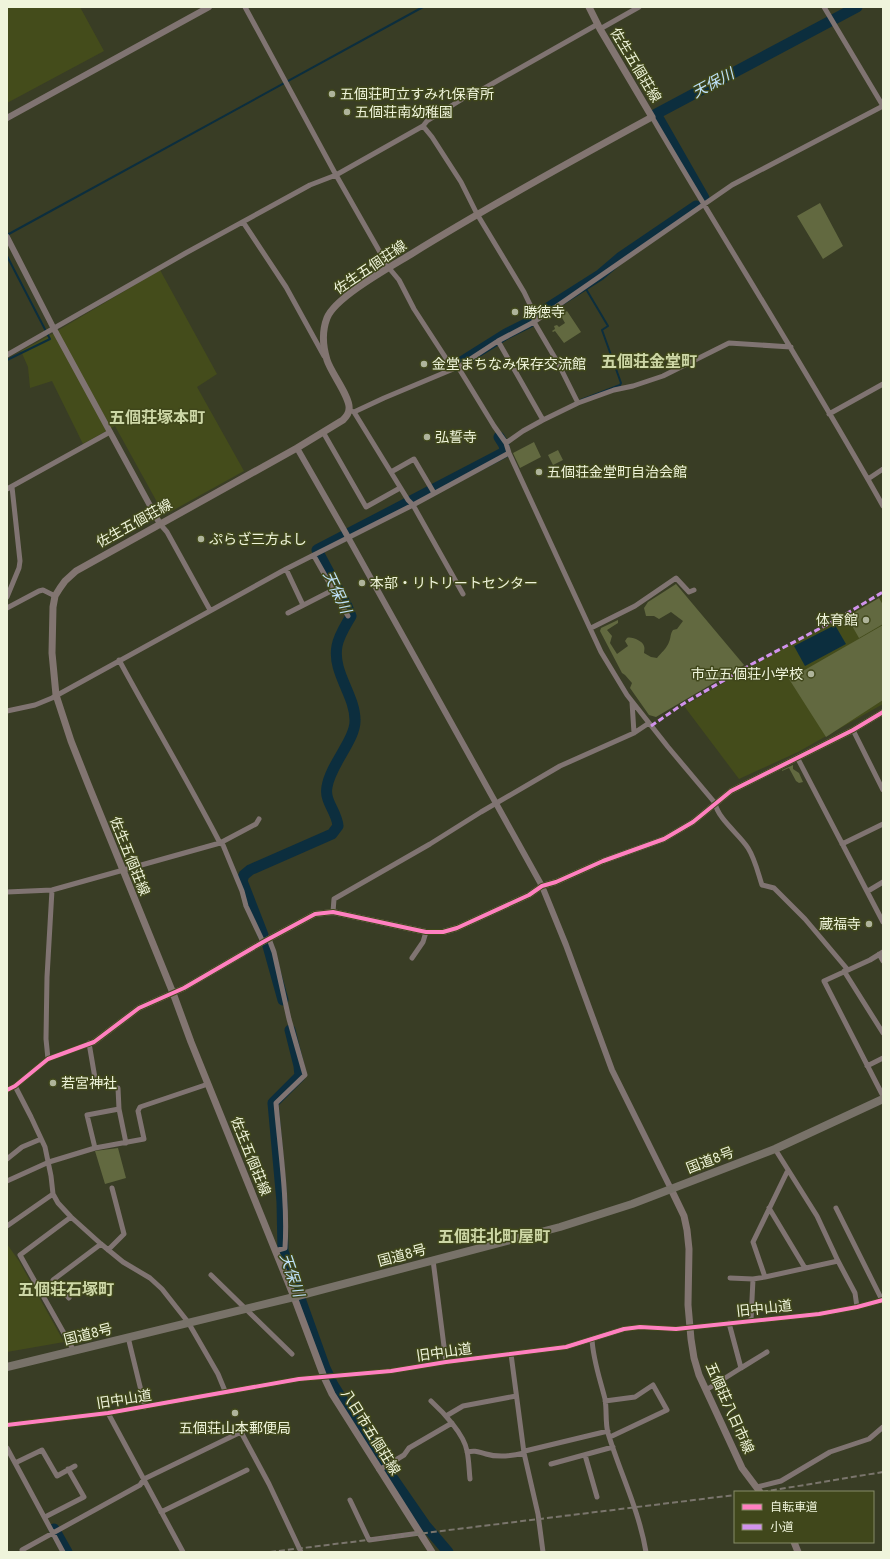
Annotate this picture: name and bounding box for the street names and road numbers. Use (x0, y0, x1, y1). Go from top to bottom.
street label: 佐生五個荘線 (606, 24, 666, 106)
street label: 佐生五個荘線 (330, 235, 410, 299)
street label: 佐生五個荘線 (92, 494, 176, 552)
street label: 佐生五個荘線 (105, 813, 155, 899)
street label: 佐生五個荘線 (226, 1113, 276, 1199)
street label: 国道8号 (683, 1142, 737, 1178)
street label: 国道8号 (375, 1239, 429, 1271)
street label: 旧中山道 (735, 1295, 793, 1321)
street label: 国道8号 (61, 1318, 115, 1350)
street label: 旧中山道 (415, 1338, 473, 1366)
street label: 五個荘八日市線 (701, 1359, 759, 1457)
street label: 旧中山道 (95, 1385, 153, 1413)
street label: 八日市五個荘線 (337, 1385, 405, 1479)

